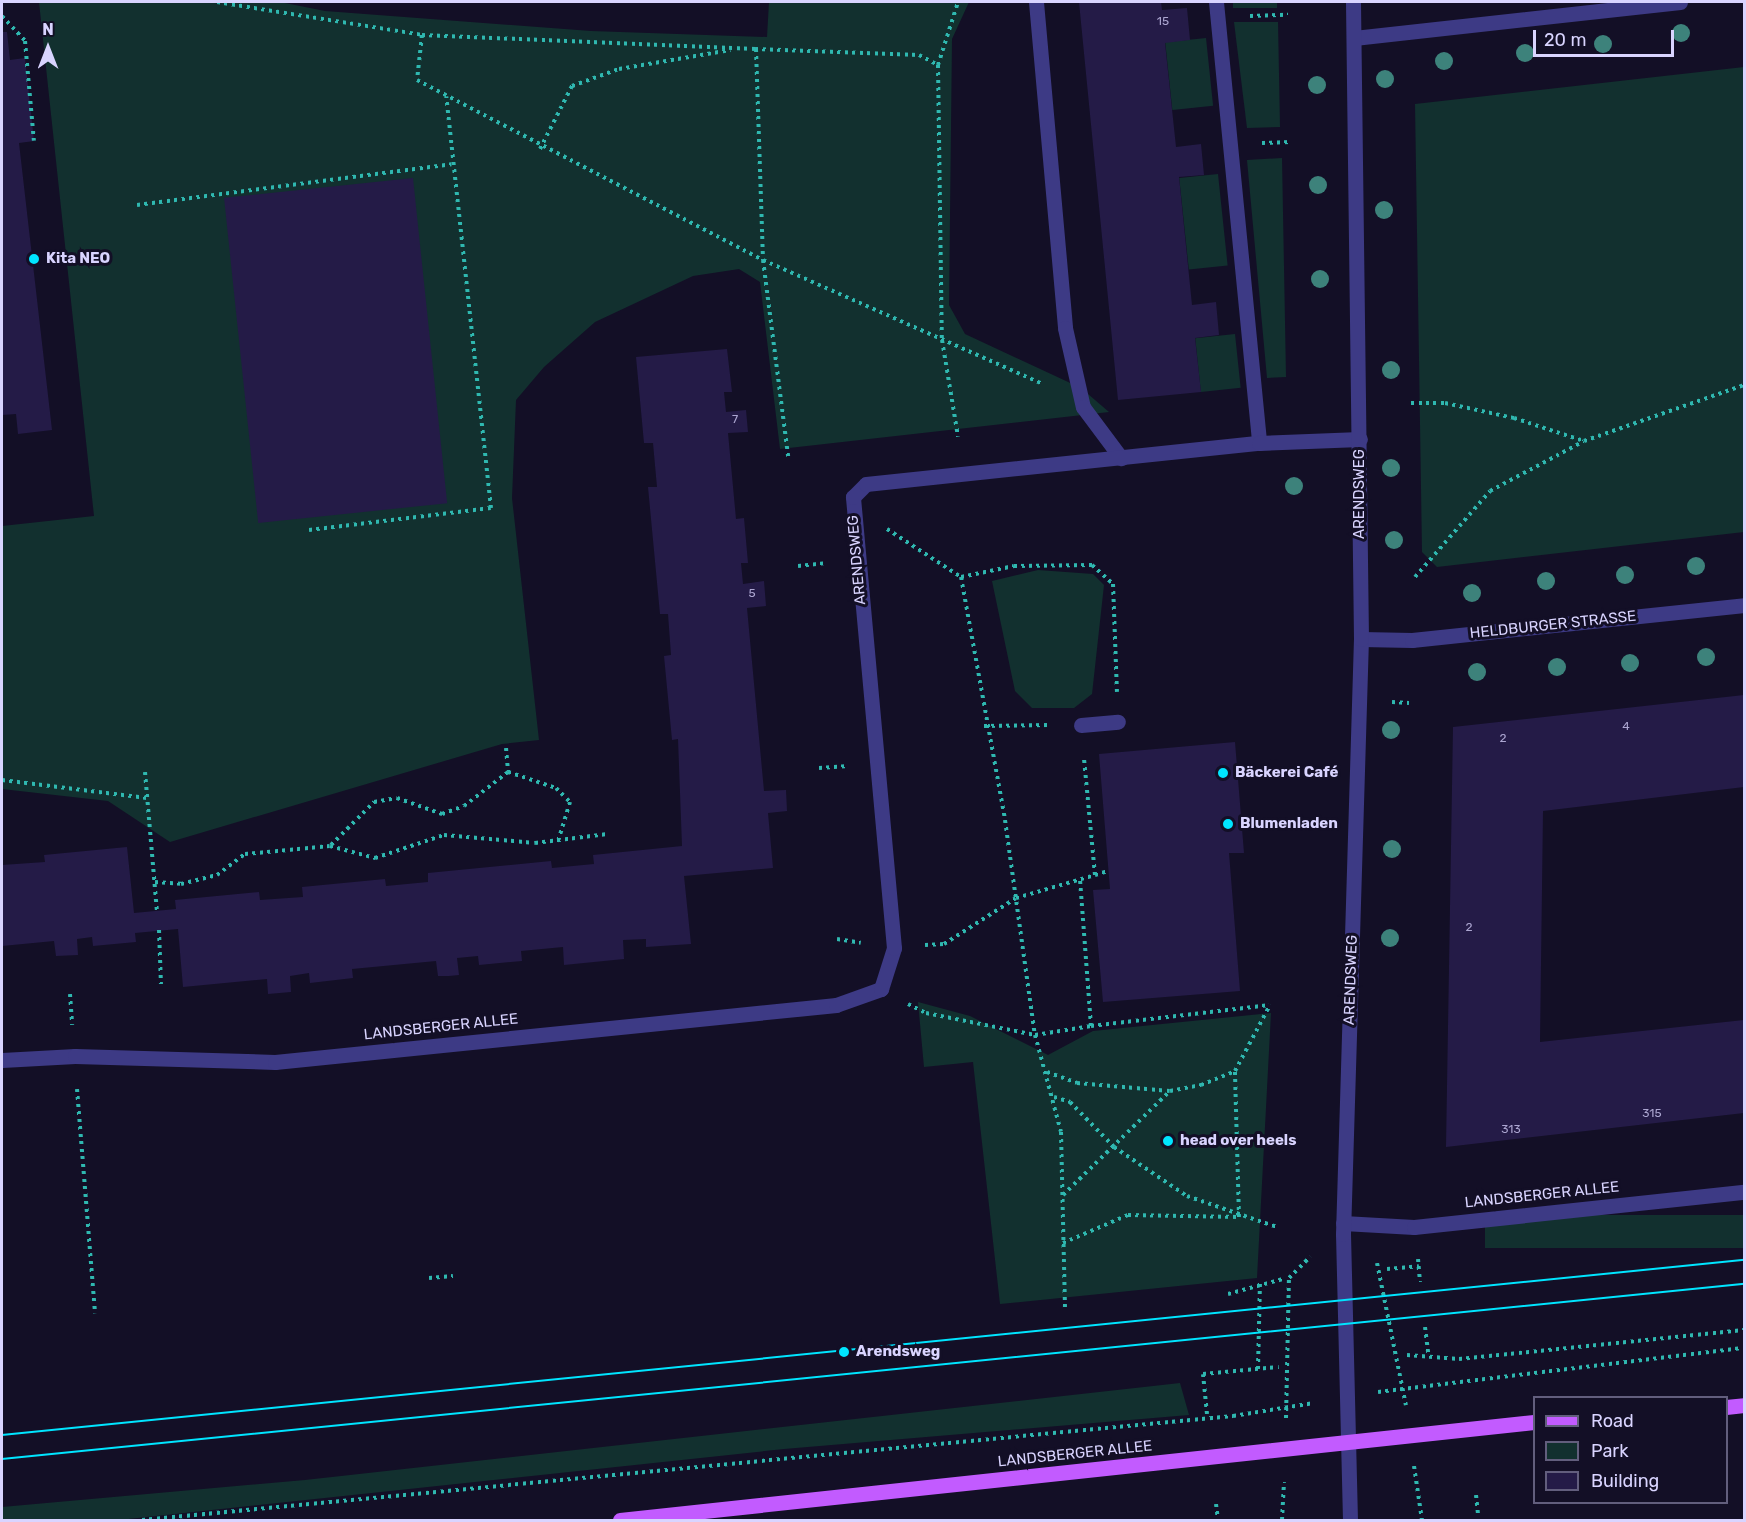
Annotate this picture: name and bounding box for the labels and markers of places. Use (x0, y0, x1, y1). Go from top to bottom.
place label: Kita NEO (46, 250, 110, 268)
marker: Kita NEO (27, 252, 41, 266)
place label: Bäckerei Café (1235, 764, 1339, 782)
marker: Bäckerei Café (1216, 766, 1230, 780)
place label: Blumenladen (1240, 815, 1338, 833)
marker: Blumenladen (1221, 817, 1235, 831)
place label: head over heels (1180, 1132, 1297, 1150)
marker: head over heels (1161, 1134, 1175, 1148)
place label: Arendsweg (856, 1343, 940, 1361)
marker: Arendsweg (837, 1345, 851, 1359)

